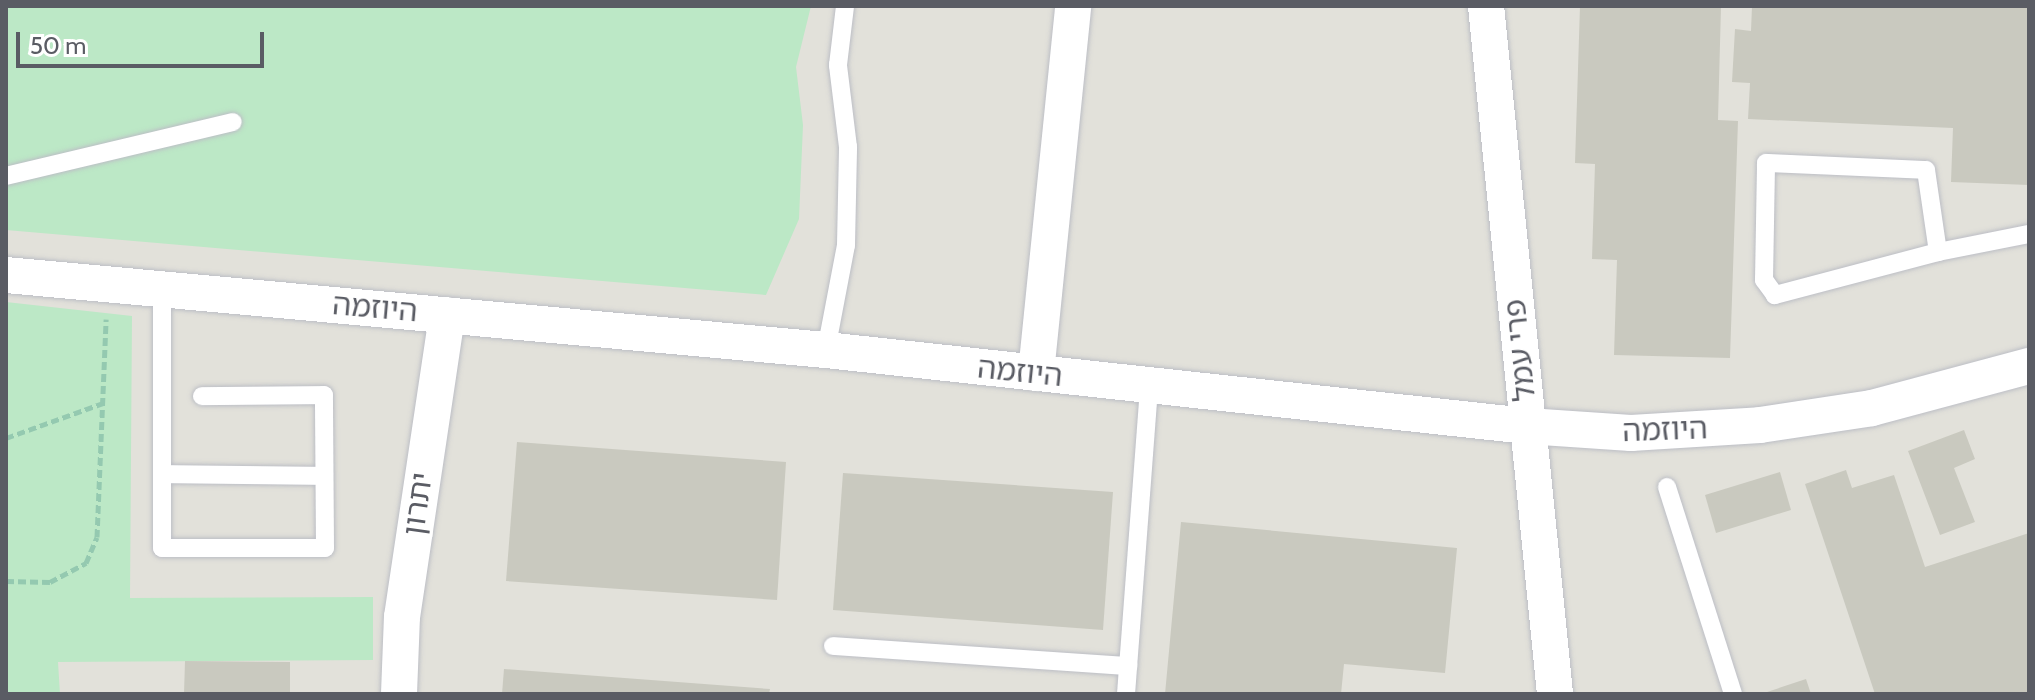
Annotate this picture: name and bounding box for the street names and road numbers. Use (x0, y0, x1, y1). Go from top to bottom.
street label: היוזמה (331, 286, 419, 330)
street label: פרי עמל (1497, 297, 1543, 403)
street label: היוזמה (976, 350, 1064, 394)
street label: היוזמה (1622, 411, 1708, 449)
street label: יתרון (396, 470, 440, 538)

